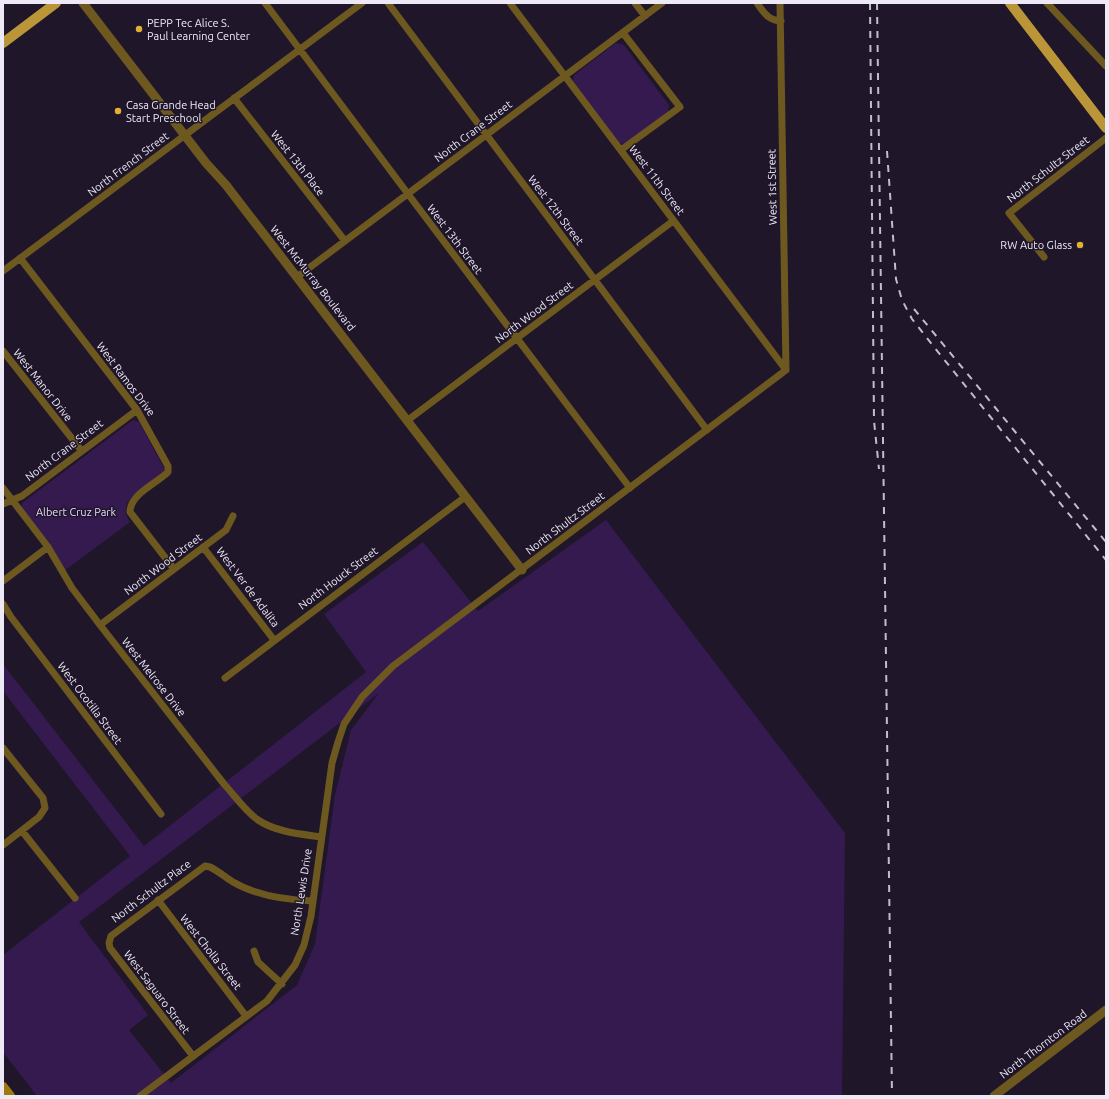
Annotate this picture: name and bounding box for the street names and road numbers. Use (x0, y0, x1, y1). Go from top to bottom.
street label: North Crane Street (432, 98, 515, 164)
street label: West 13th Place (269, 128, 327, 198)
street label: North French Street (85, 129, 171, 198)
street label: North Schultz Street (1005, 133, 1092, 205)
street label: West 11th Street (627, 143, 687, 218)
street label: West 1st Street (765, 148, 779, 225)
street label: West 12th Street (526, 173, 586, 248)
street label: West 13th Street (425, 202, 485, 277)
street label: West McMurray Boulevard (268, 223, 358, 333)
street label: North Wood Street (493, 278, 576, 345)
street label: West Ramos Drive (94, 340, 158, 418)
street label: West Manor Drive (11, 347, 75, 423)
street label: North Crane Street (23, 417, 106, 483)
street label: North Shultz Street (523, 489, 607, 557)
street label: North Wood Street (122, 530, 205, 597)
street label: North Houck Street (296, 544, 380, 612)
street label: West Ver de Adalita (214, 545, 282, 629)
street label: West Melrose Drive (120, 635, 188, 719)
street label: West Ocotilla Street (55, 660, 125, 747)
street label: North Lewis Drive (288, 848, 314, 936)
street label: North Schultz Place (109, 857, 193, 925)
street label: West Cholla Street (178, 912, 244, 992)
street label: West Saguaro Street (122, 948, 193, 1037)
street label: North Thornton Road (997, 1007, 1089, 1081)

